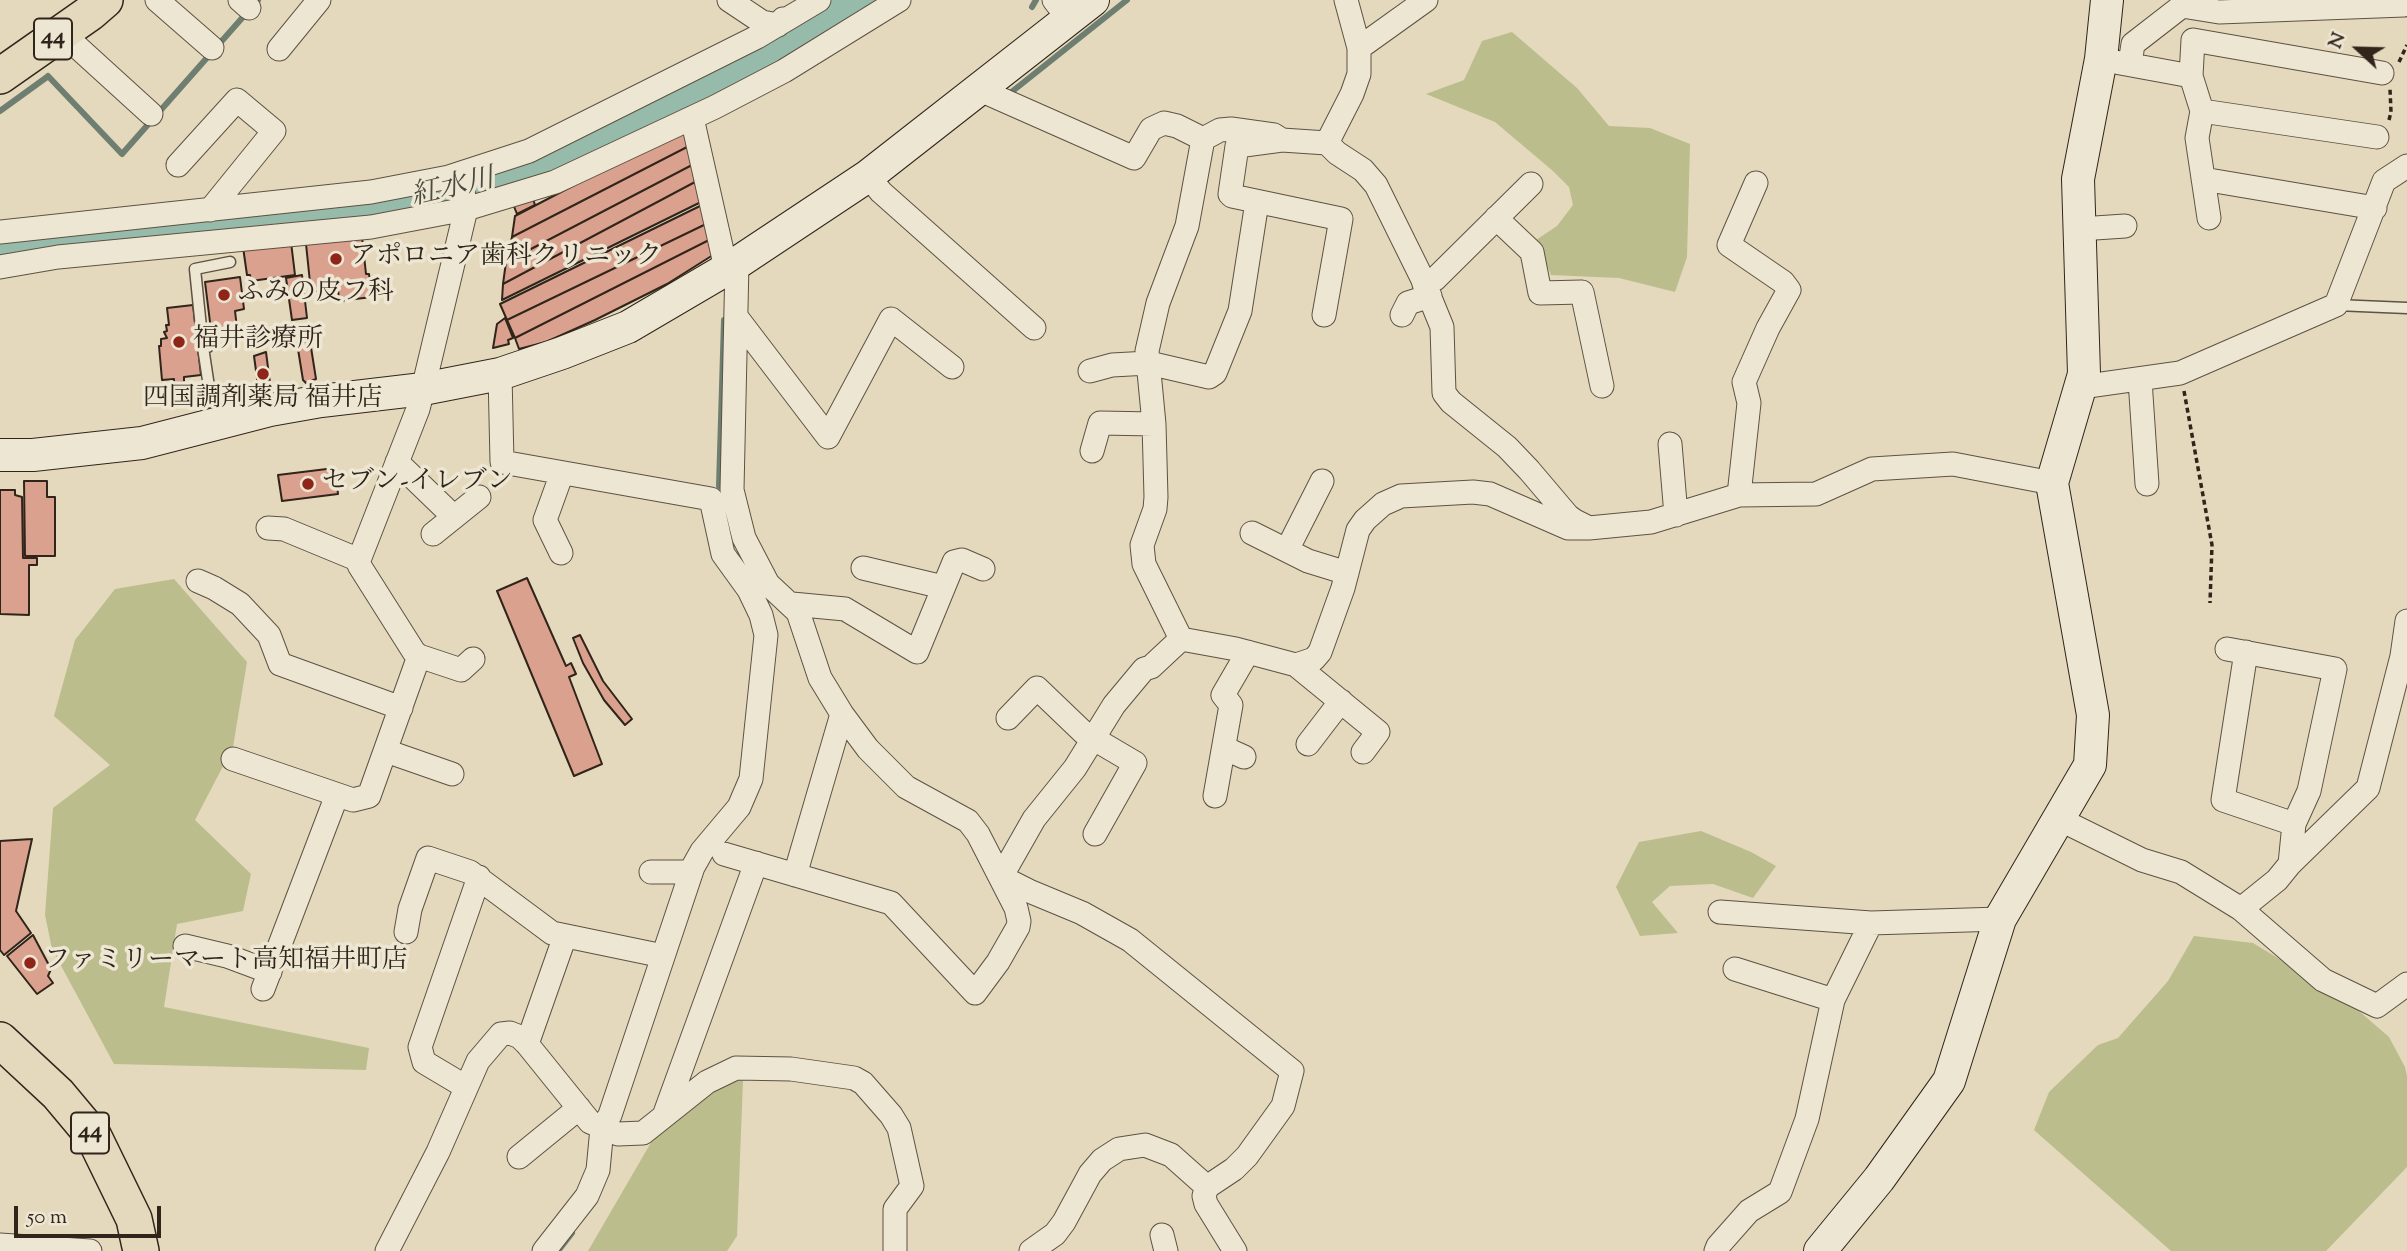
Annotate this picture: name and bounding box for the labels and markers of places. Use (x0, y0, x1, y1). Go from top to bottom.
place label: アポロニア歯科クリニック (350, 243, 662, 275)
marker: アポロニア歯科クリニック (328, 251, 344, 267)
place label: ふみの皮フ科 (238, 279, 394, 311)
marker: ふみの皮フ科 (216, 287, 232, 303)
place label: 福井診療所 (193, 326, 323, 358)
marker: 福井診療所 (171, 334, 187, 350)
marker: 四国調剤薬局 福井店 (255, 366, 271, 382)
place label: 四国調剤薬局 福井店 (143, 385, 383, 417)
place label: セブン-イレブン (322, 468, 513, 500)
marker: セブン-イレブン (300, 476, 316, 492)
place label: ファミリーマート高知福井町店 (44, 947, 408, 979)
marker: ファミリーマート高知福井町店 (22, 955, 38, 971)

